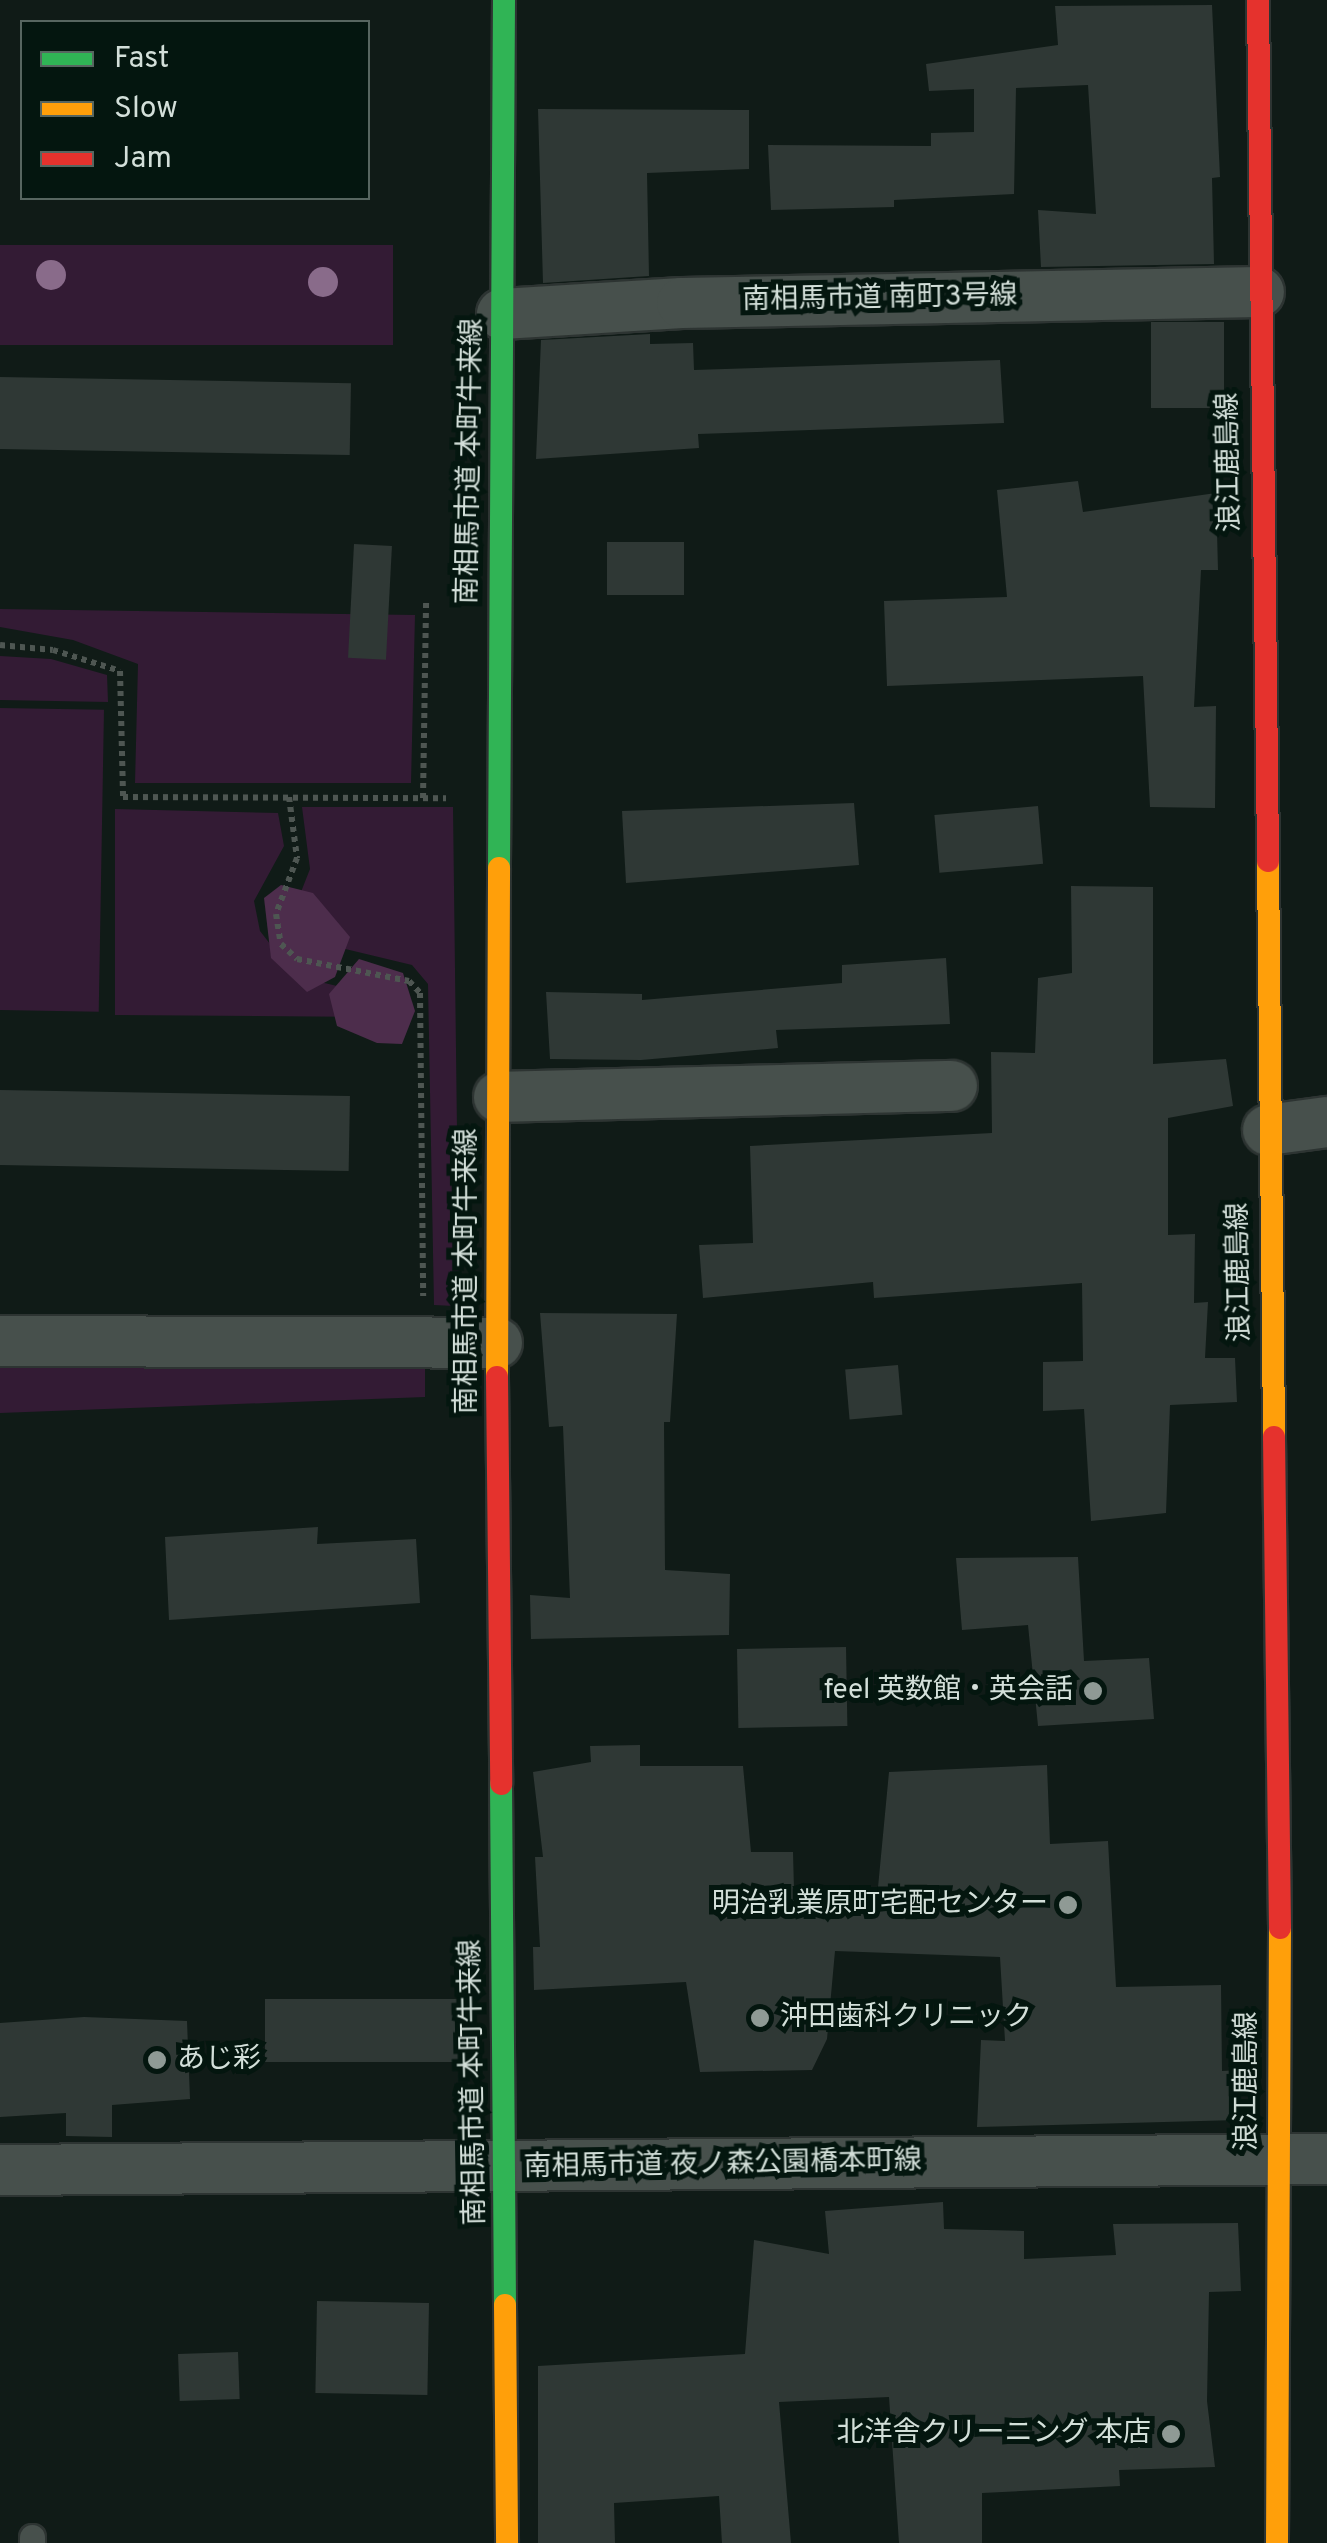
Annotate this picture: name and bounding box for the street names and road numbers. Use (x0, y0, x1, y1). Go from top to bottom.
street label: 南相馬市道 南町3号線 (742, 280, 1018, 318)
street label: 南相馬市道 本町牛来線 (452, 317, 490, 605)
street label: 浪江鹿島線 (1212, 392, 1248, 532)
street label: 南相馬市道 本町牛来線 (451, 1128, 485, 1414)
street label: 浪江鹿島線 (1222, 1202, 1258, 1342)
street label: 南相馬市道 本町牛来線 (455, 1938, 493, 2226)
street label: 浪江鹿島線 (1231, 2011, 1265, 2151)
street label: 南相馬市道 夜ノ森公園橋本町線 (523, 2145, 923, 2185)

